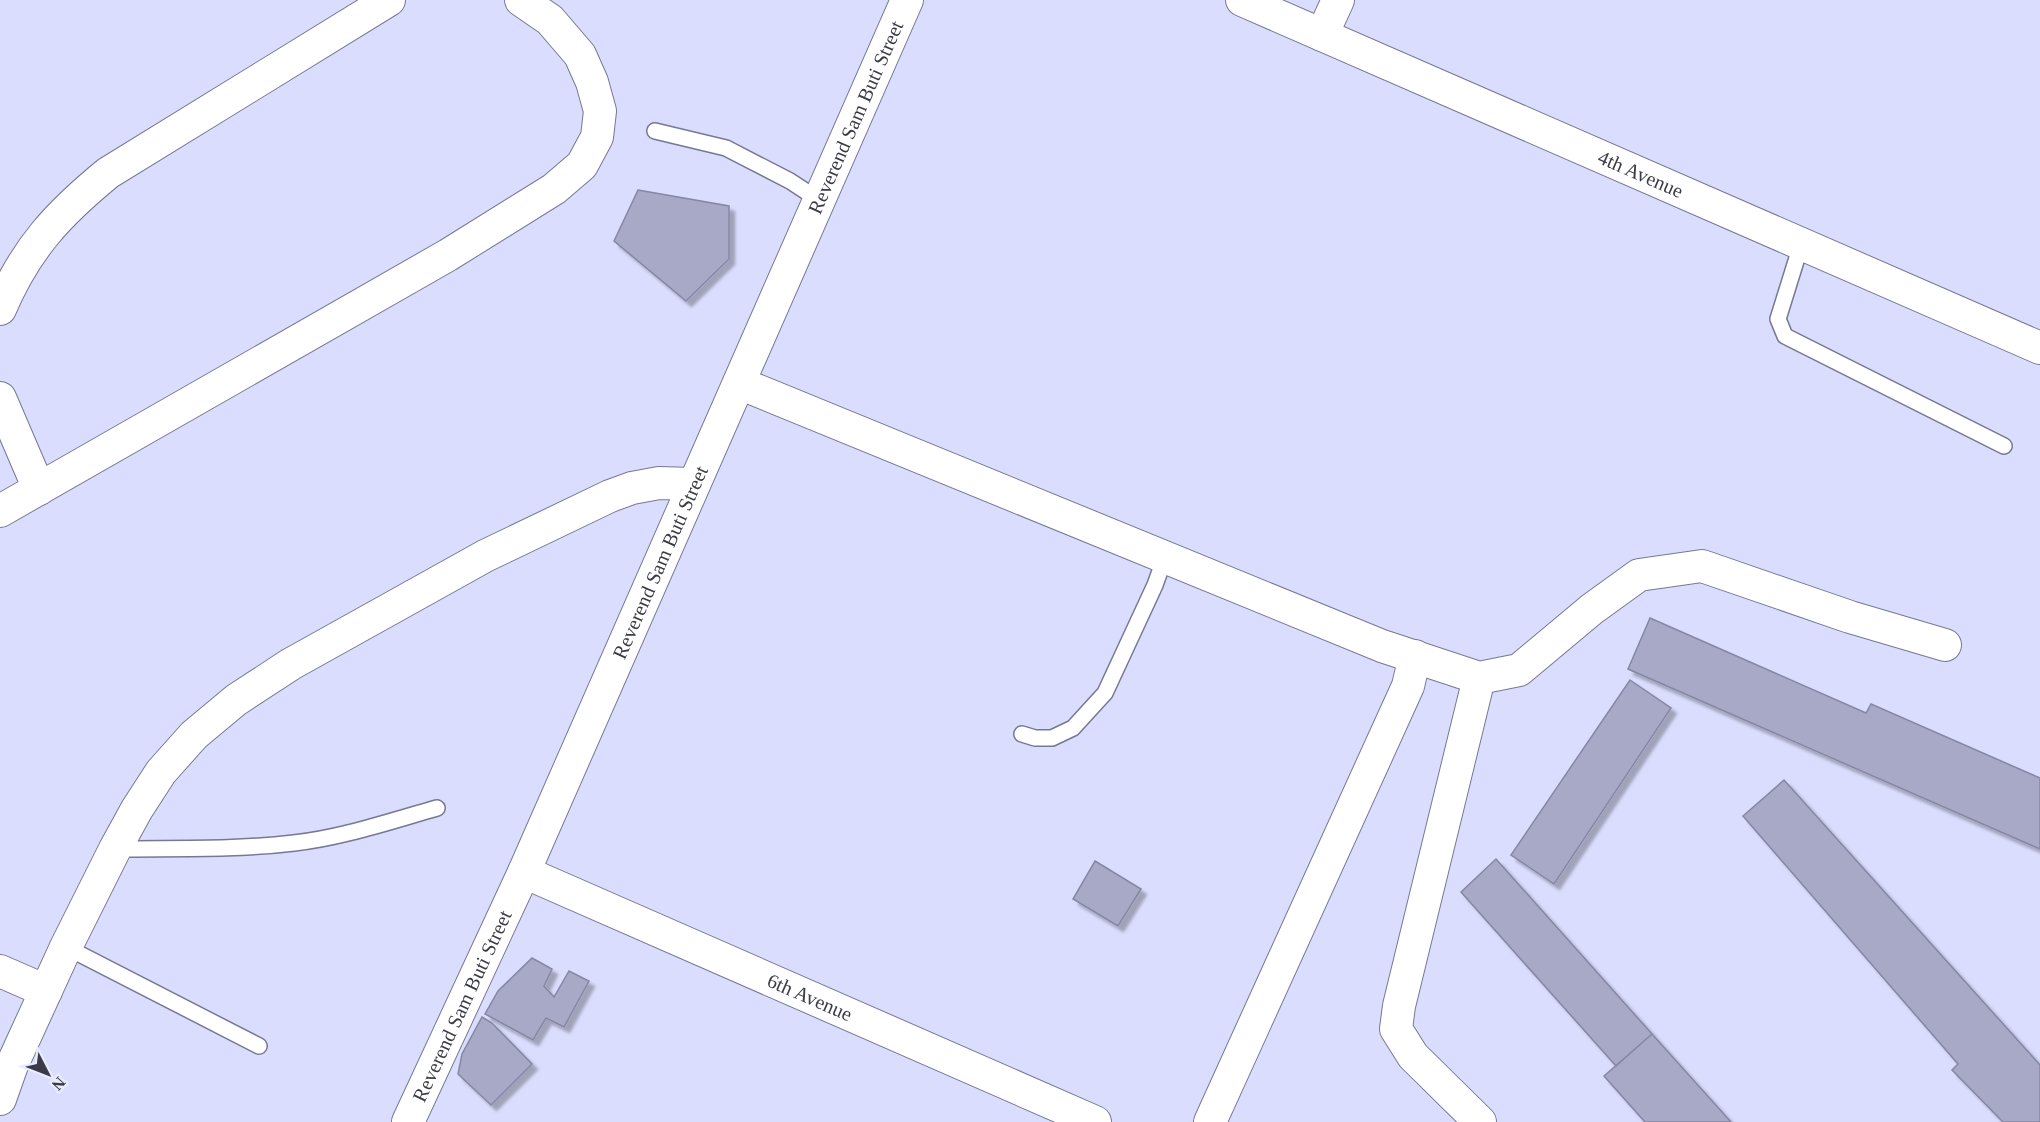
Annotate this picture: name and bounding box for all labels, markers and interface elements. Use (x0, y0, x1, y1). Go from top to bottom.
street label: Reverend Sam Buti Street (804, 17, 908, 217)
street label: 4th Avenue (1595, 146, 1687, 202)
street label: Reverend Sam Buti Street (608, 462, 712, 662)
street label: Reverend Sam Buti Street (408, 906, 516, 1105)
street label: 6th Avenue (764, 969, 856, 1025)
north arrow (18, 1044, 78, 1104)
text: N (48, 1074, 69, 1094)

